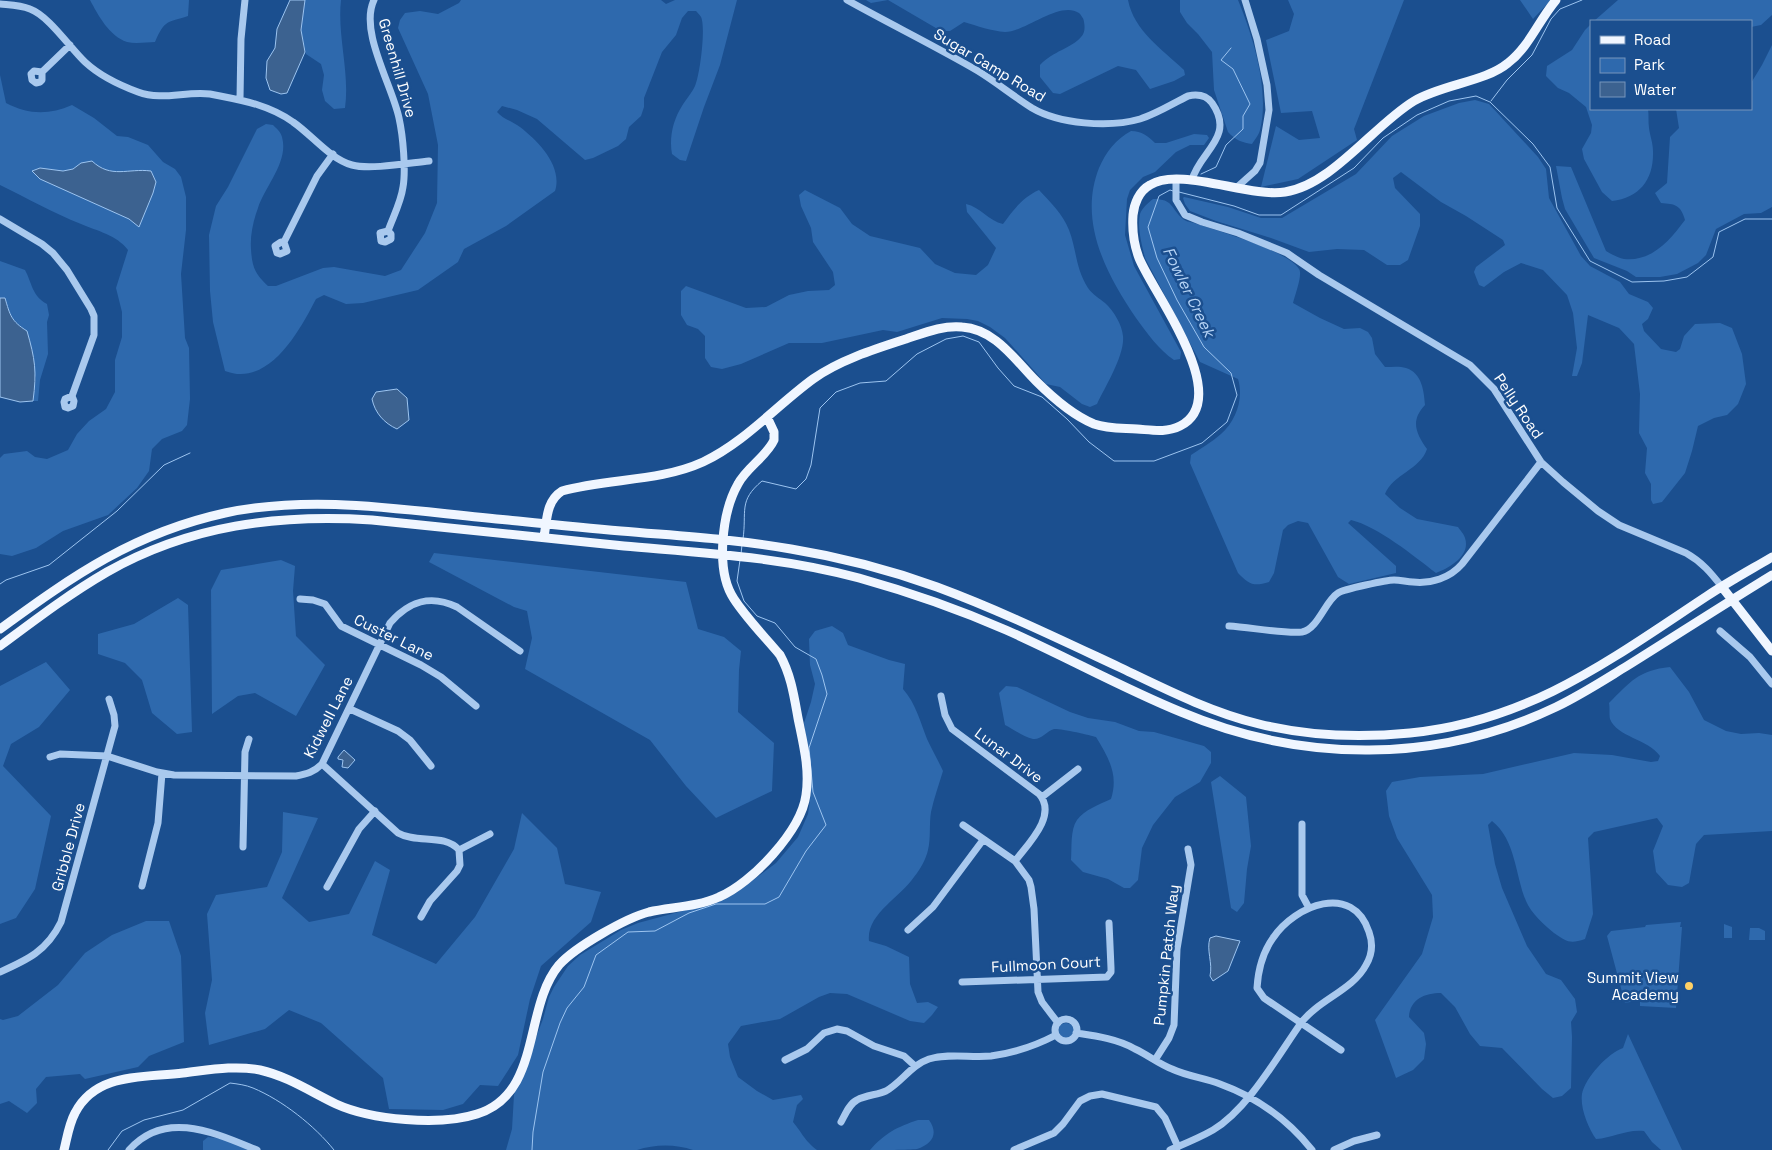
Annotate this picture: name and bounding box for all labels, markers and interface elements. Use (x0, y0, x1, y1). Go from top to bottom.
street label: Greenhill Drive (375, 16, 421, 120)
legend (1590, 20, 1752, 110)
street label: Sugar Camp Road (930, 24, 1050, 106)
text: Road (1634, 30, 1671, 49)
text: Park (1634, 55, 1665, 74)
text: Water (1634, 80, 1677, 99)
water label: Fowler Creek (1158, 243, 1221, 343)
street label: Pelly Road (1490, 370, 1548, 442)
street label: Custer Lane (351, 610, 437, 665)
street label: Kidwell Lane (299, 673, 357, 761)
street label: Lunar Drive (971, 723, 1047, 787)
street label: Gribble Drive (47, 801, 89, 893)
street label: Pumpkin Patch Way (1149, 884, 1183, 1026)
street label: Fullmoon Court (991, 952, 1101, 976)
place label: Summit View Academy (1587, 968, 1679, 1004)
marker: Summit View Academy (1683, 980, 1695, 992)

